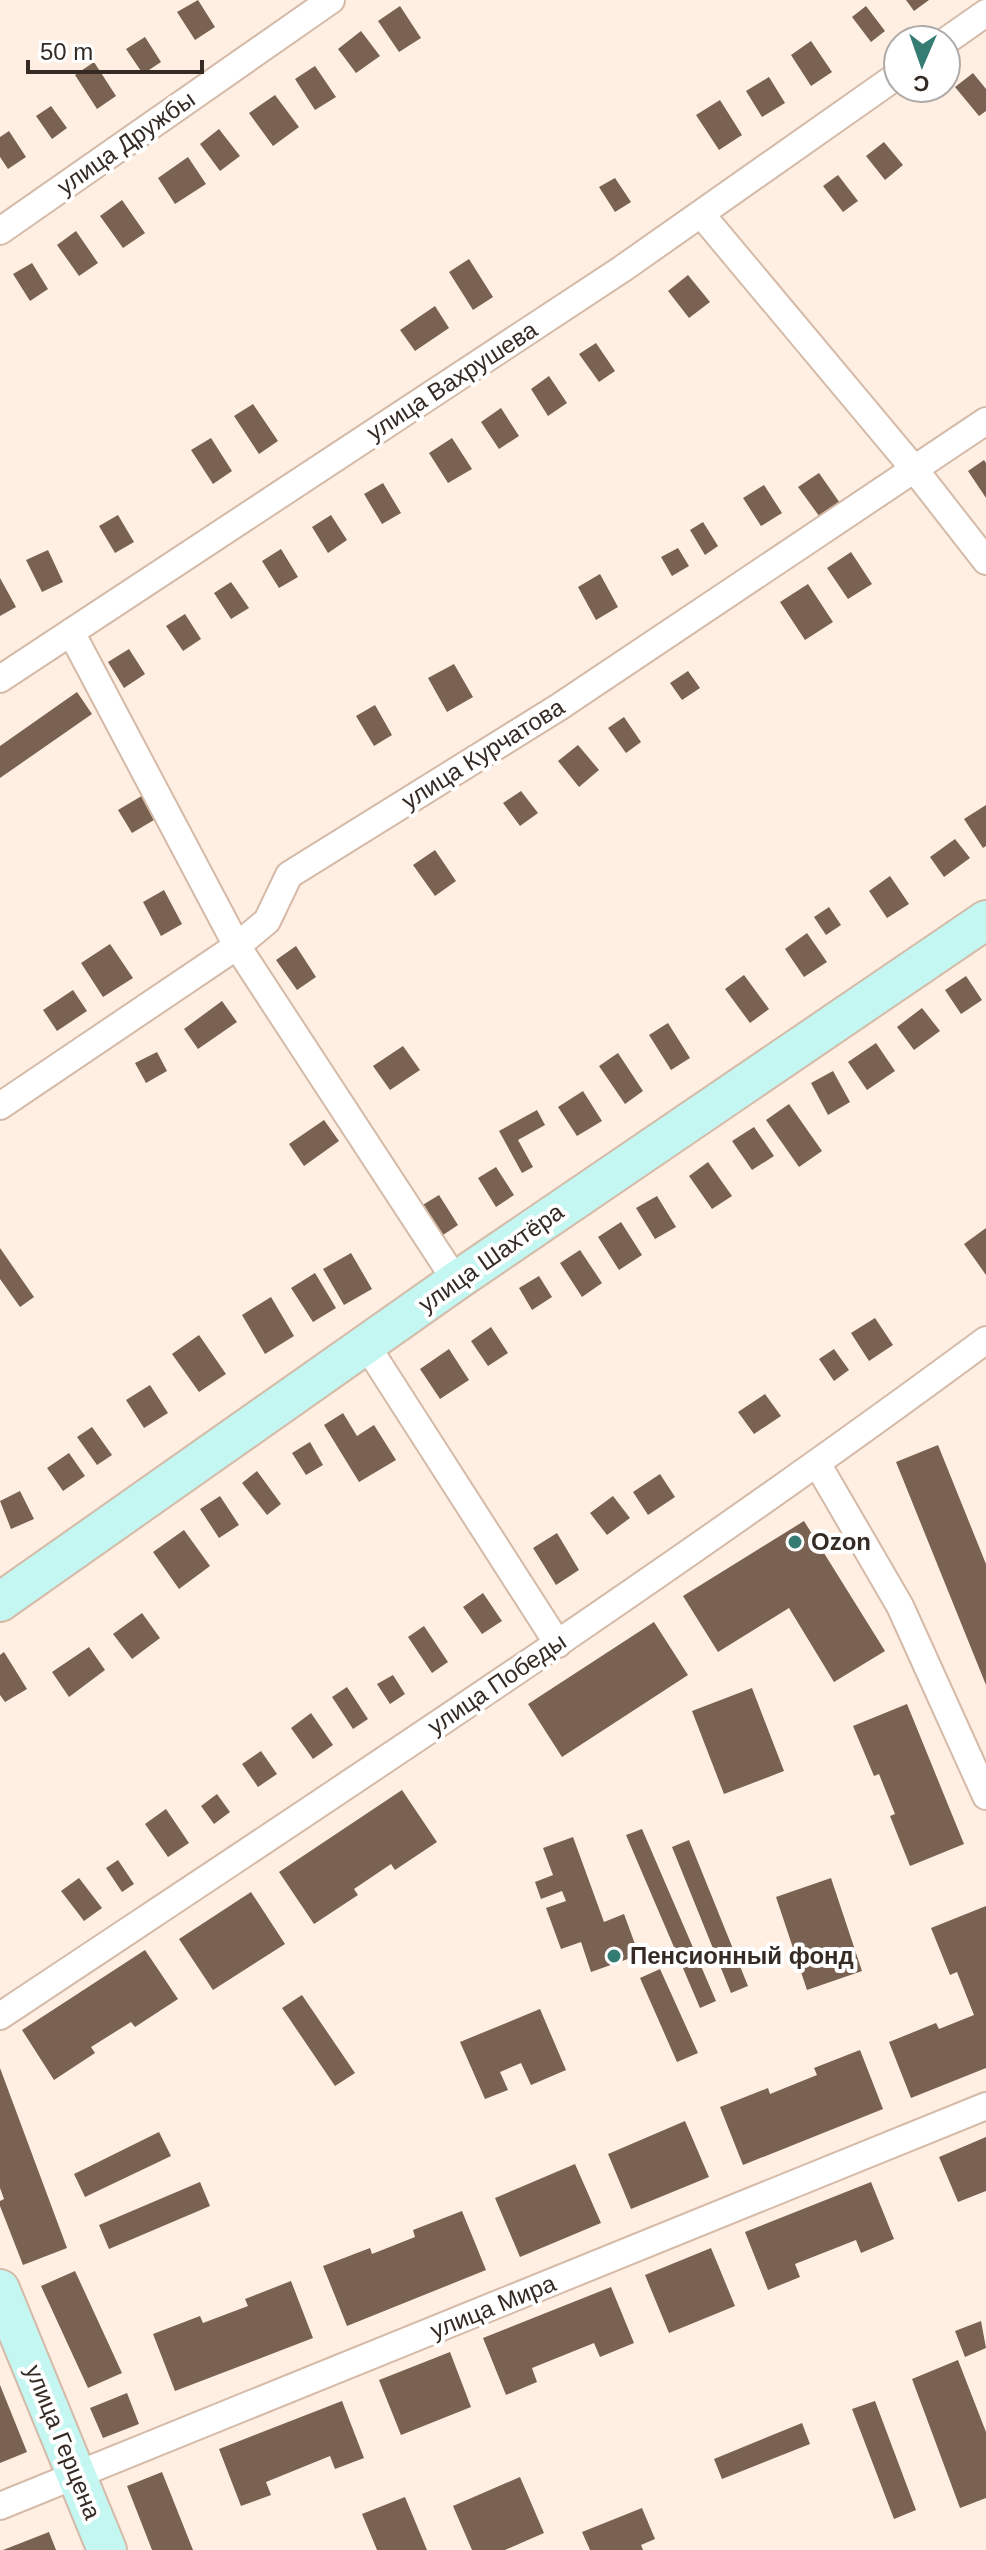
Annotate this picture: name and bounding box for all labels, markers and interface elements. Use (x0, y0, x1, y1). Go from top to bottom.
scale bar (28, 24, 202, 74)
north arrow (882, 24, 962, 104)
text: 50 m (40, 38, 93, 65)
text: С (913, 71, 930, 96)
street label: улица Дружбы (52, 85, 200, 200)
street label: улица Вахрушева (362, 315, 542, 446)
street label: улица Курчатова (397, 692, 569, 814)
street label: улица Шахтёра (413, 1197, 569, 1318)
place label: Ozon (811, 1528, 871, 1555)
marker: Ozon (786, 1533, 804, 1551)
street label: улица Победы (423, 1627, 571, 1740)
place label: Пенсионный фонд (630, 1942, 854, 1969)
marker: Пенсионный фонд (605, 1947, 623, 1965)
street label: улица Мира (426, 2269, 560, 2344)
street label: улица Герцена (20, 2361, 107, 2524)

